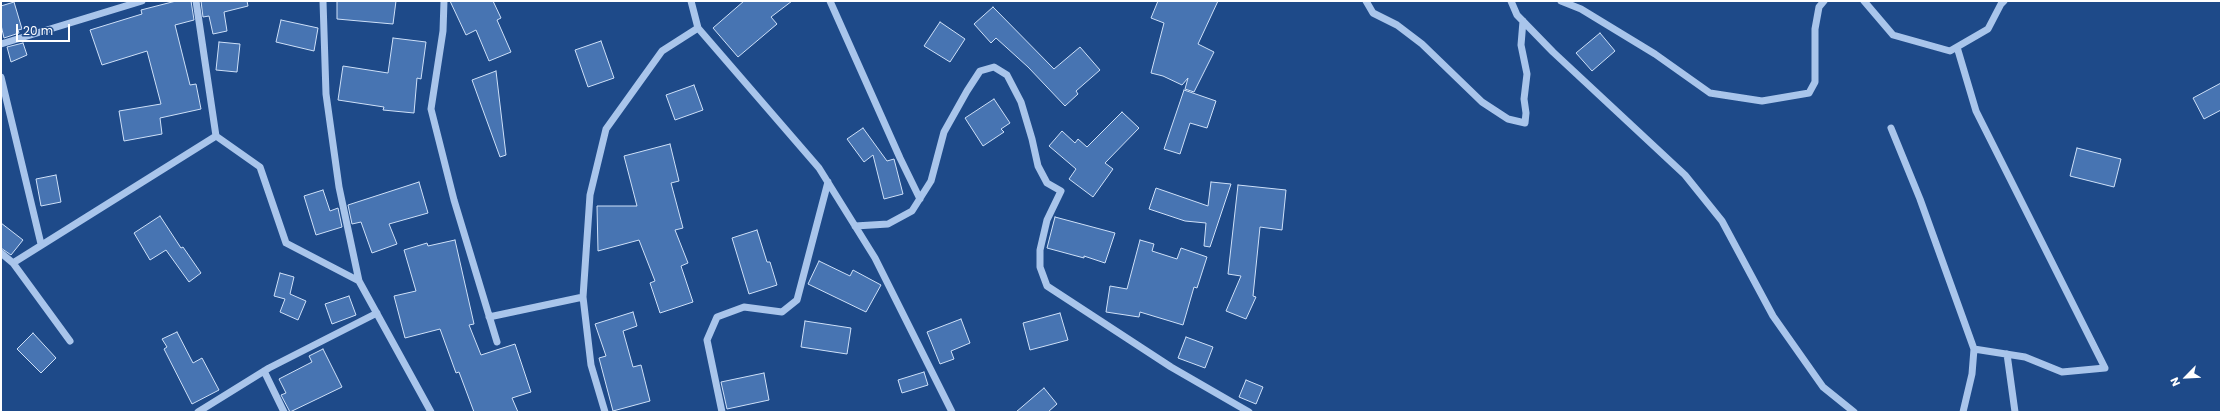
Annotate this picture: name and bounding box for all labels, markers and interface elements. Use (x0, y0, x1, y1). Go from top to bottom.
scale bar (18, 16, 72, 42)
text: 20 m (23, 22, 53, 39)
north arrow (2166, 357, 2206, 397)
text: N (2166, 375, 2184, 389)

